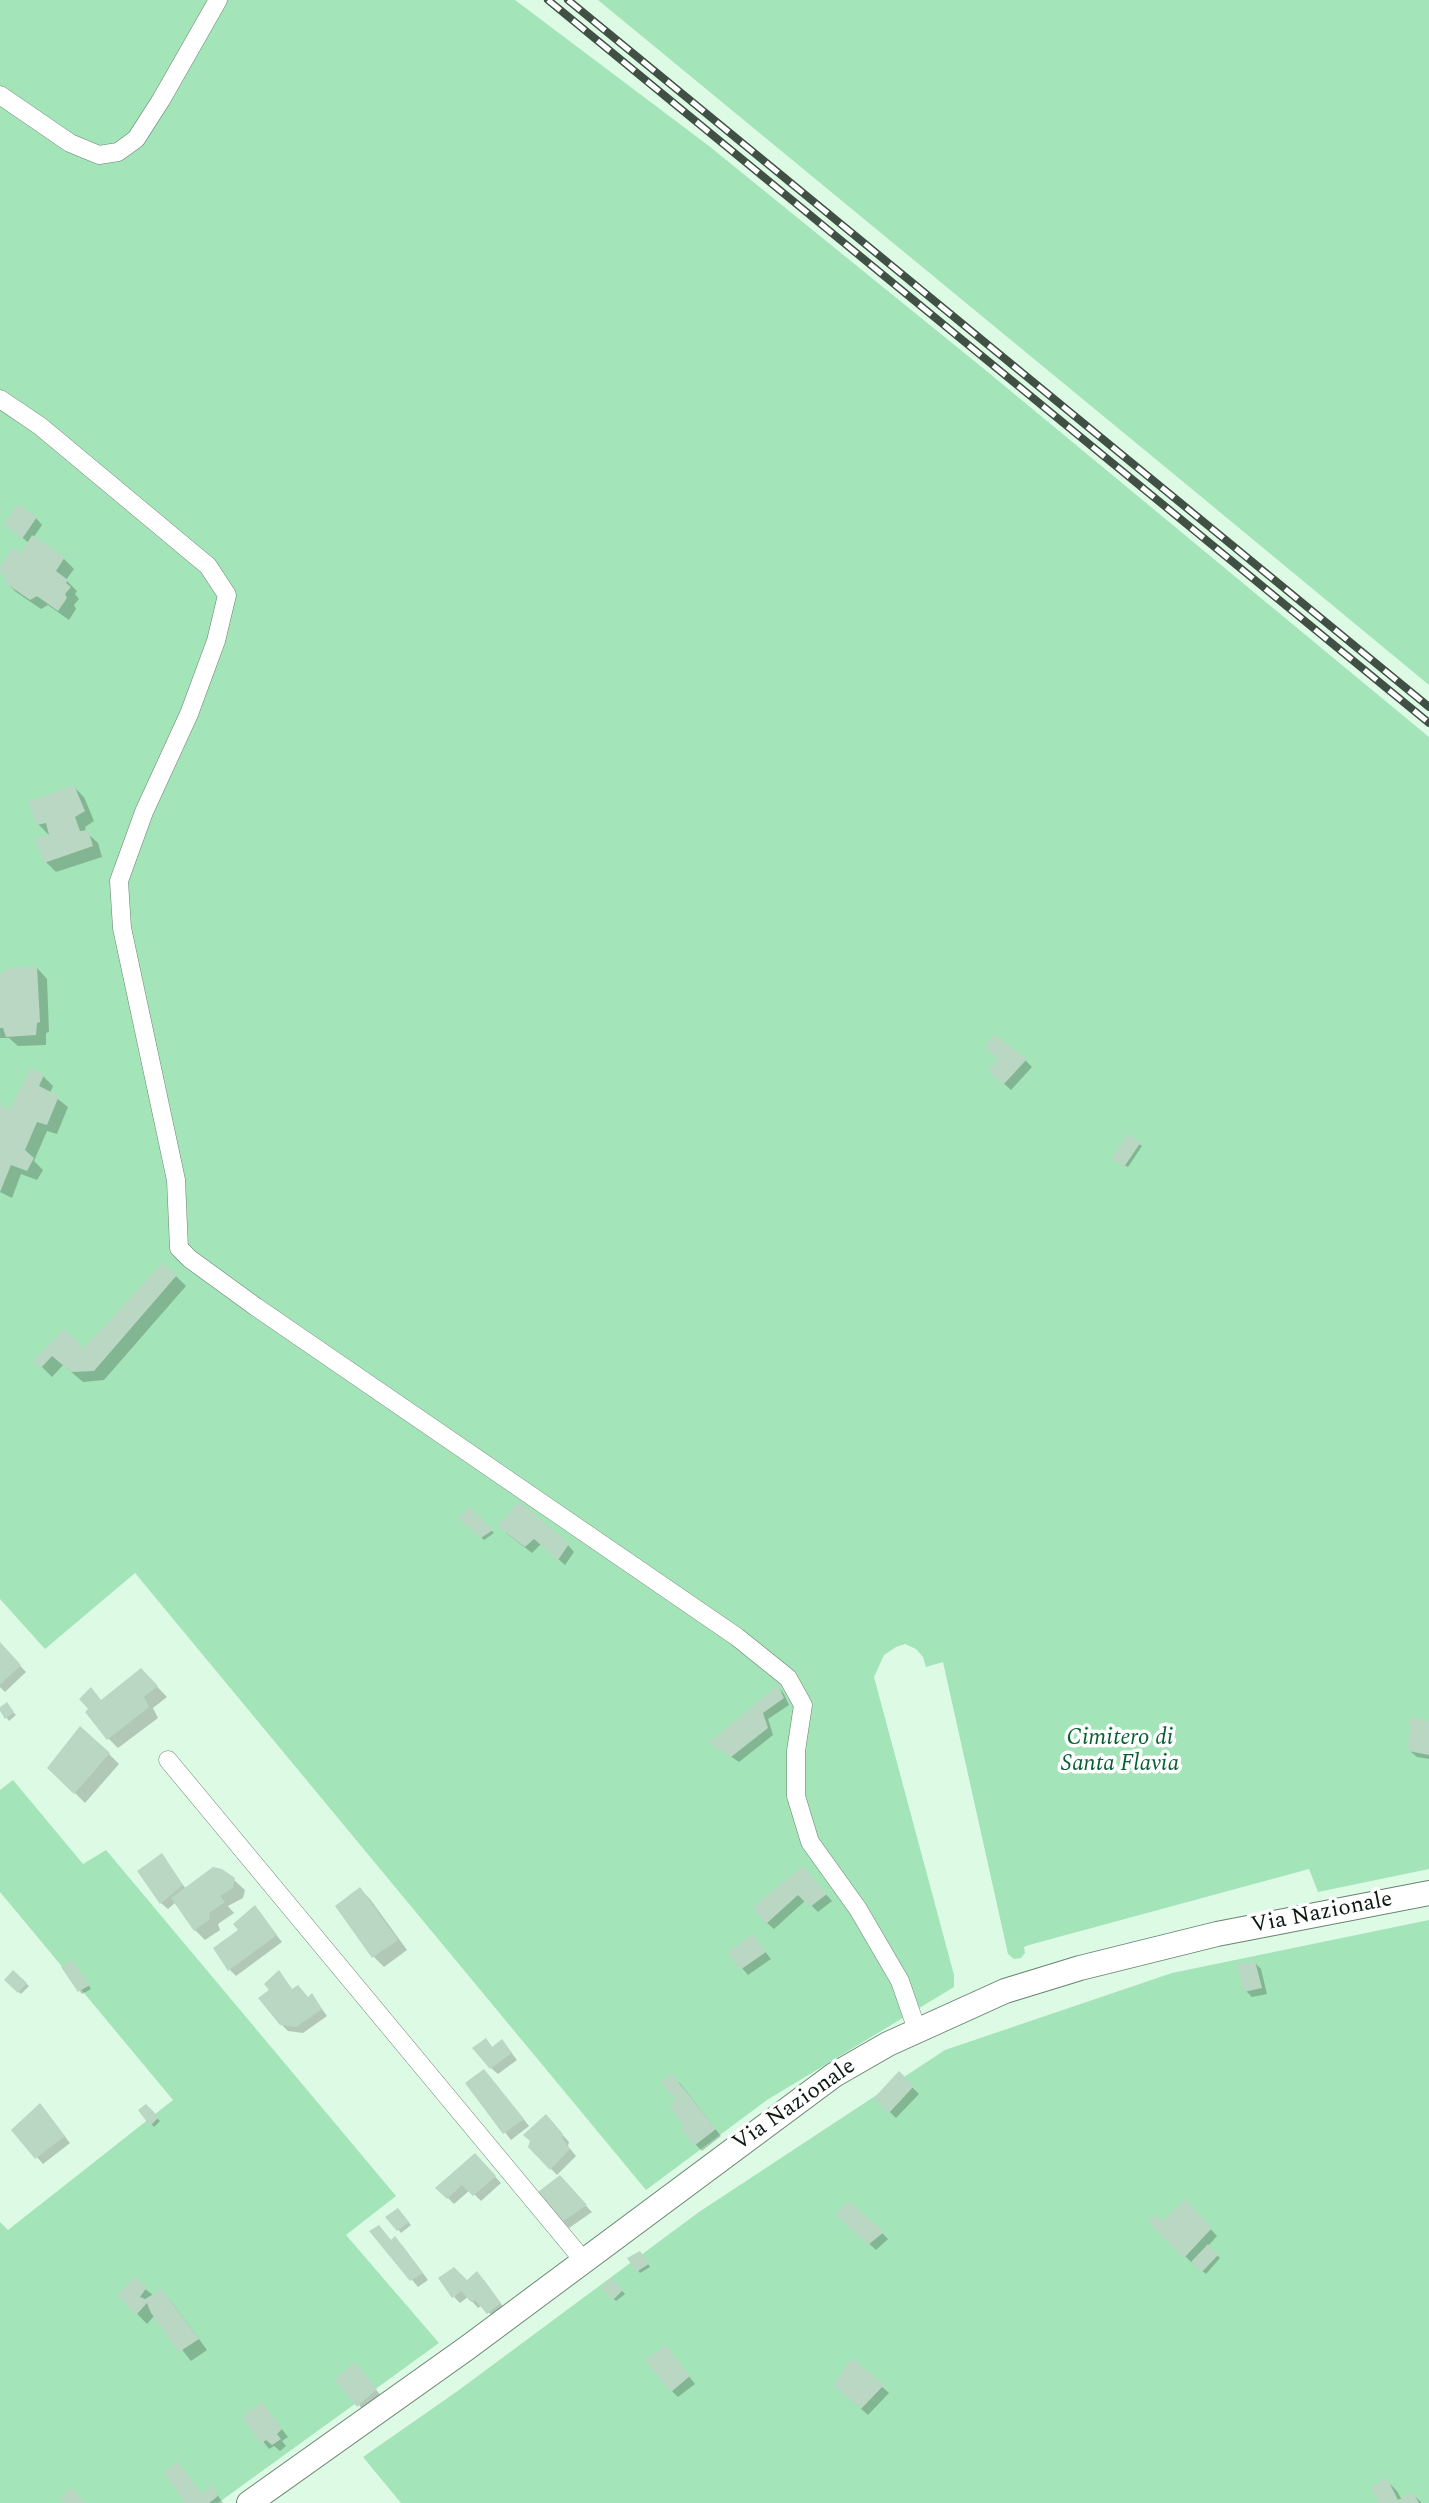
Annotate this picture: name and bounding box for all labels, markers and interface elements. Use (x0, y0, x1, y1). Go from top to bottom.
park label: Cimitero di Santa Flavia (1061, 1725, 1179, 1779)
street label: Via Nazionale (1249, 1887, 1395, 1941)
street label: Via Nazionale (728, 2054, 862, 2158)

